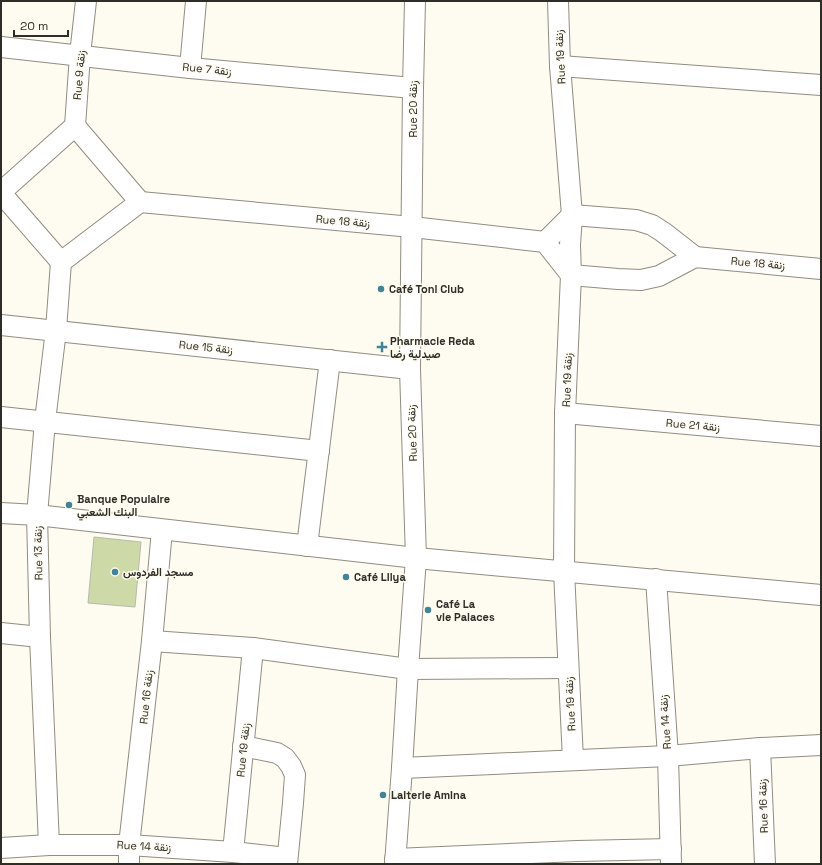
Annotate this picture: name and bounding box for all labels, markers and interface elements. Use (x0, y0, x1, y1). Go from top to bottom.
scale bar (14, 12, 68, 38)
text: 20 m (20, 18, 48, 34)
street label: Rue 19 زنقة (552, 29, 568, 85)
street label: Rue 9 زنقة (70, 49, 88, 100)
street label: Rue 7 زنقة (182, 59, 233, 79)
street label: Rue 20 زنقة (406, 80, 420, 137)
street label: Rue 18 زنقة (315, 212, 371, 230)
street label: Rue 18 زنقة (730, 254, 786, 272)
place label: Café Toni Club (389, 282, 464, 296)
marker: Café Toni Club (376, 284, 386, 294)
place label: Pharmacie Reda صيدلية رضا (390, 334, 476, 361)
street label: Rue 15 زنقة (178, 337, 234, 357)
marker: Pharmacie Reda صيدلية رضا (377, 342, 387, 352)
street label: Rue 19 زنقة (559, 352, 575, 407)
street label: Rue 20 زنقة (404, 404, 420, 462)
street label: Rue 21 زنقة (665, 416, 721, 434)
place label: Banque Populaire البنك الشعبي (77, 492, 170, 521)
marker: Banque Populaire البنك الشعبي (64, 500, 74, 510)
street label: Rue 13 زنقة (31, 525, 45, 580)
place label: مسجد الفردوس (123, 565, 193, 579)
marker: مسجد الفردوس (110, 567, 120, 577)
place label: Café Lilya (354, 570, 406, 584)
marker: Café Lilya (341, 572, 351, 582)
place label: Café La vie Palaces (436, 597, 495, 624)
marker: Café La vie Palaces (423, 605, 433, 615)
street label: Rue 16 زنقة (136, 669, 156, 725)
street label: Rue 19 زنقة (562, 676, 578, 732)
street label: Rue 14 زنقة (656, 694, 674, 750)
street label: Rue 19 زنقة (233, 722, 253, 778)
street label: Rue 16 زنقة (755, 778, 771, 833)
place label: Laiterie Amina (391, 788, 467, 802)
marker: Laiterie Amina (378, 790, 388, 800)
street label: Rue 14 زنقة (116, 838, 172, 854)

